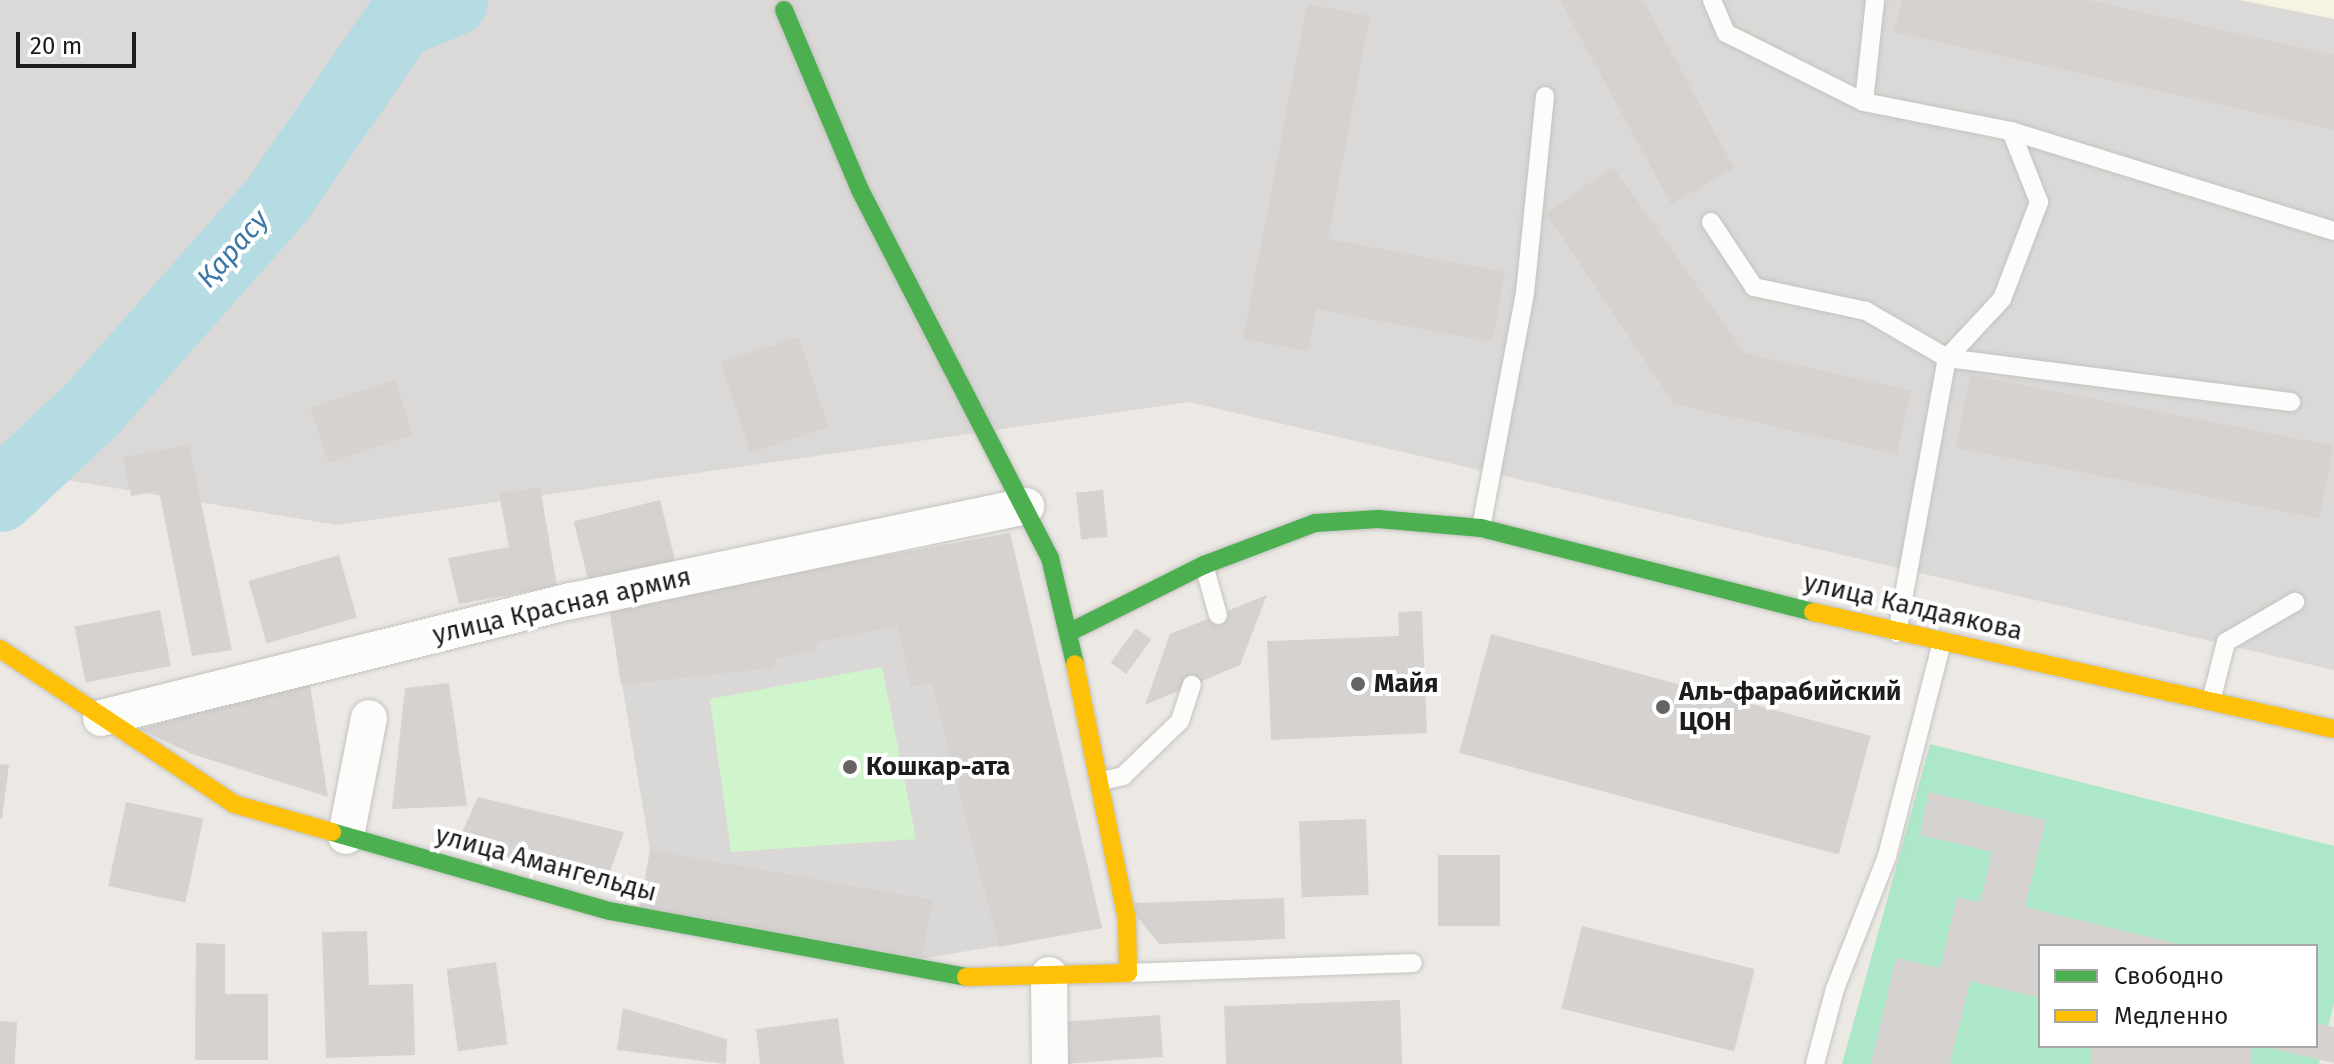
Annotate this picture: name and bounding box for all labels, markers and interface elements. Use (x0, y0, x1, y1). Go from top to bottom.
scale bar (20, 16, 140, 66)
text: 20 m (30, 32, 82, 60)
water label: Қарасу (190, 203, 276, 295)
street label: улица Красная армия (430, 561, 694, 651)
street label: улица Калдаякова (1801, 567, 2025, 647)
place label: Майя (1374, 668, 1439, 700)
marker: Майя (1349, 675, 1367, 693)
place label: Аль-фарабийский ЦОН (1679, 676, 1901, 738)
marker: Аль-фарабийский ЦОН (1654, 698, 1672, 716)
place label: Кошкар-ата (866, 751, 1010, 783)
marker: Кошкар-ата (841, 758, 859, 776)
street label: улица Амангельды (432, 819, 660, 909)
legend (2038, 944, 2318, 1048)
text: Свободно (2114, 962, 2224, 990)
text: Медленно (2114, 1002, 2228, 1030)

